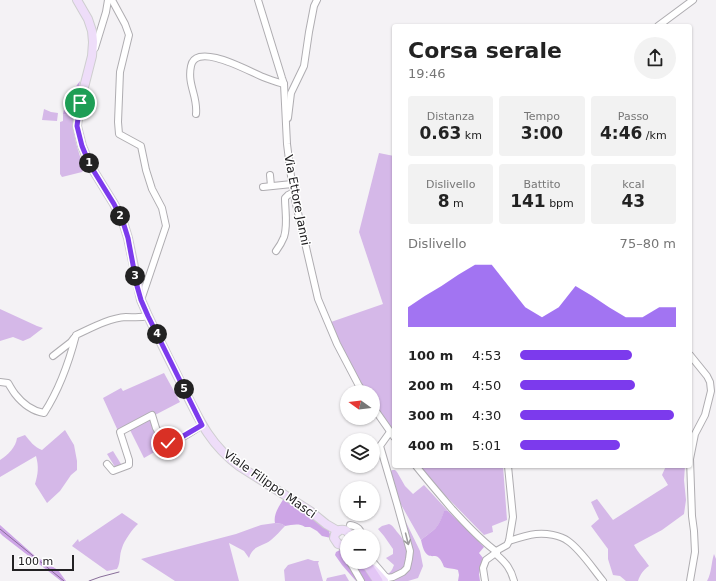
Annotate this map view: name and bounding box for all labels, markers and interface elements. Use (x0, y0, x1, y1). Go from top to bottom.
button: share (634, 37, 676, 79)
text: Corsa serale (408, 38, 562, 63)
text: 19:46 (408, 66, 445, 81)
pin (63, 86, 97, 120)
icon: arrive (69, 92, 91, 114)
text: Distanza (427, 110, 475, 123)
text: Tempo (524, 110, 560, 123)
text: Passo (618, 110, 649, 123)
text: 0.63 (419, 123, 461, 143)
text: 3:00 (521, 123, 563, 143)
text: 4:46 (600, 123, 642, 143)
text: km (461, 129, 482, 142)
text: /km (642, 129, 667, 142)
pin: 1 (79, 153, 99, 173)
street label: Via Ettore Janni (281, 153, 313, 247)
text: 1 (85, 156, 93, 169)
text: Dislivello (426, 178, 475, 191)
text: Battito (523, 178, 561, 191)
text: kcal (622, 178, 644, 191)
text: 8 (438, 191, 449, 211)
text: 141 (510, 191, 546, 211)
text: 43 (621, 191, 645, 211)
text: m (449, 197, 464, 210)
text: bpm (546, 197, 574, 210)
pin: 2 (110, 206, 130, 226)
text: 2 (116, 209, 124, 222)
text: Dislivello (408, 236, 467, 251)
text: 75–80 m (620, 236, 676, 251)
pin: 3 (125, 266, 145, 286)
text: 3 (131, 269, 139, 282)
pin: 4 (147, 324, 167, 344)
text: 4 (153, 327, 161, 340)
text: 100 m (408, 348, 453, 363)
text: 4:53 (472, 348, 501, 363)
text: 200 m (408, 378, 453, 393)
text: 4:50 (472, 378, 501, 393)
pin: 5 (174, 379, 194, 399)
text: 5 (180, 382, 188, 395)
north arrow (340, 385, 380, 425)
map controls (340, 385, 380, 569)
text: 300 m (408, 408, 453, 423)
text: 4:30 (472, 408, 501, 423)
pin (151, 426, 185, 460)
icon: check (157, 432, 179, 454)
button: layers (340, 433, 380, 473)
text: 400 m (408, 438, 453, 453)
text: 5:01 (472, 438, 501, 453)
street label: Viale Filippo Masci (221, 447, 319, 521)
button: + (340, 481, 380, 521)
button: − (340, 529, 380, 569)
one-way arrow (403, 532, 411, 545)
scale bar (12, 553, 74, 572)
text: 100 m (18, 555, 53, 568)

